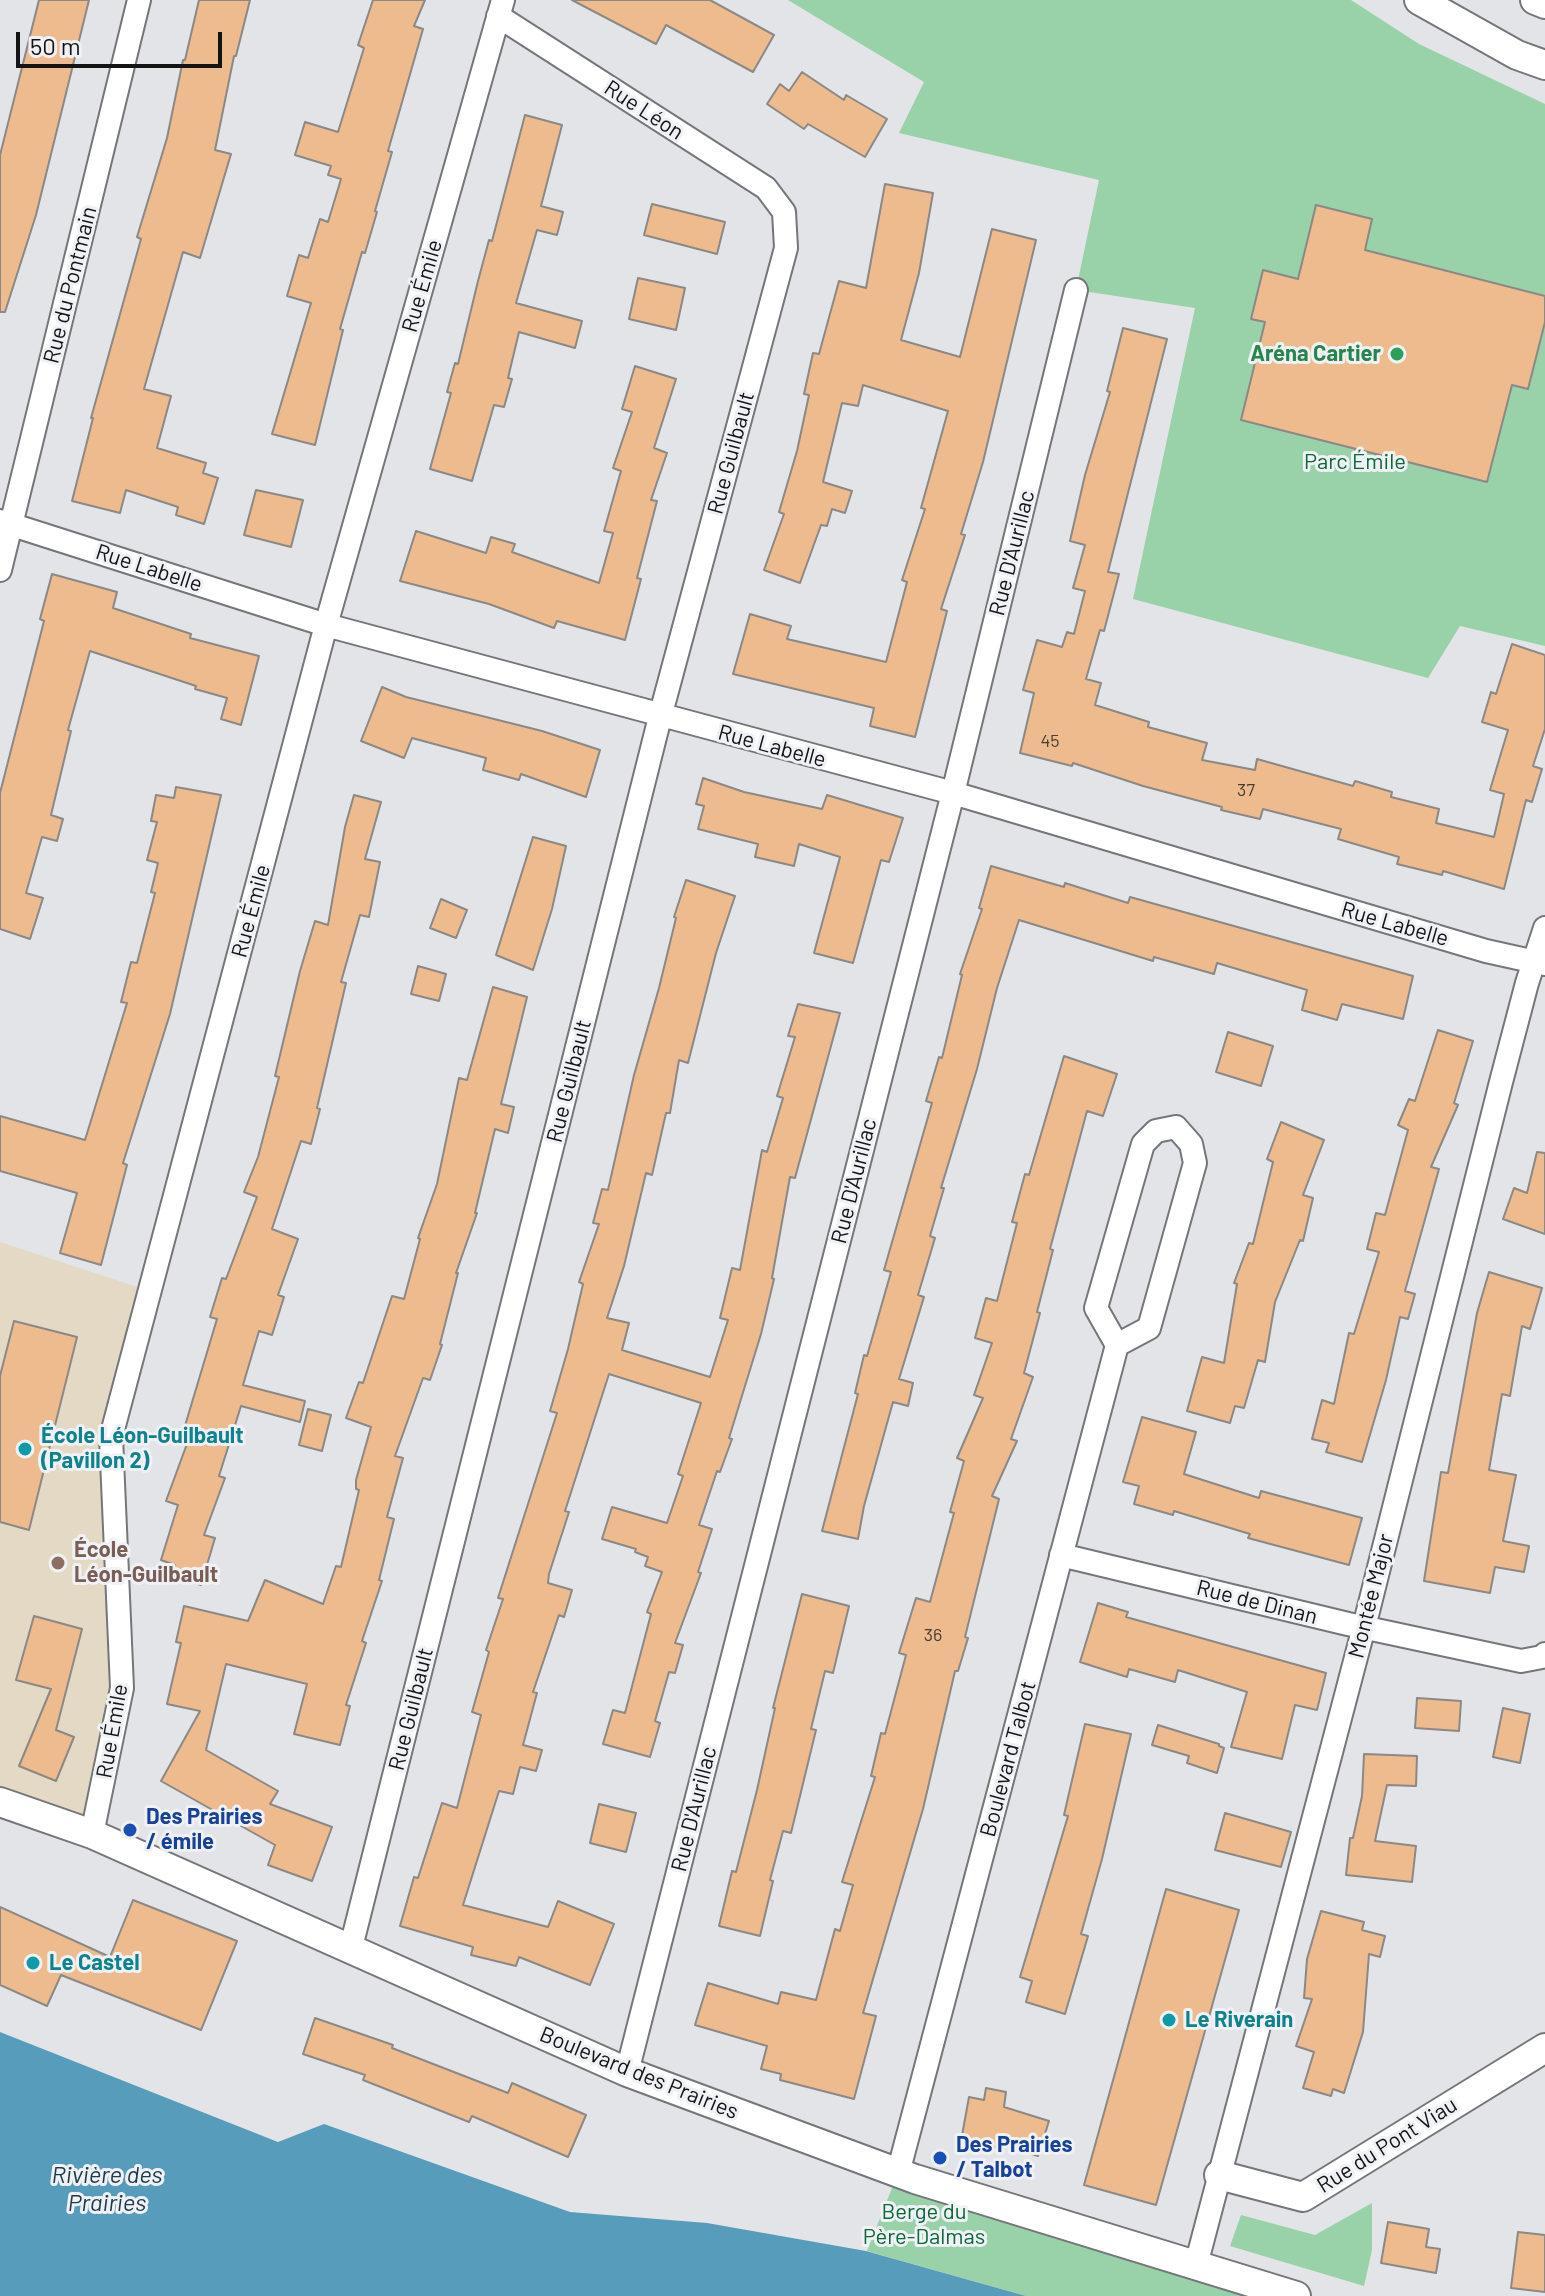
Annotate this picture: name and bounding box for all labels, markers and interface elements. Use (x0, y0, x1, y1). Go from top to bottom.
scale bar (20, 16, 226, 66)
text: 50 m (30, 31, 81, 60)
street label: Rue Léon (599, 75, 689, 145)
street label: Rue du Pontmain (38, 204, 102, 366)
street label: Rue Émile (396, 237, 448, 335)
place label: Aréna Cartier (1250, 341, 1381, 367)
marker: Aréna Cartier (1388, 345, 1406, 363)
street label: Rue Guilbault (702, 389, 760, 517)
park label: Parc Émile (1304, 449, 1406, 475)
street label: Rue D'Aurillac (984, 488, 1040, 618)
street label: Rue Labelle (92, 538, 206, 598)
street label: Rue Labelle (715, 719, 829, 773)
house number: 45 (1040, 730, 1060, 752)
house number: 37 (1237, 779, 1255, 801)
street label: Rue Émile (226, 862, 276, 960)
street label: Rue Labelle (1338, 896, 1452, 952)
street label: Rue Guilbault (541, 1017, 597, 1145)
street label: Rue D'Aurillac (826, 1116, 882, 1246)
place label: École Léon-Guilbault (Pavillon 2) (41, 1423, 244, 1474)
marker: École Léon-Guilbault (Pavillon 2) (16, 1440, 34, 1458)
street label: Montée Major (1343, 1531, 1399, 1661)
place label: École Léon-Guilbault (74, 1537, 218, 1588)
marker: École Léon-Guilbault (49, 1554, 67, 1572)
street label: Rue de Dinan (1194, 1574, 1320, 1630)
house number: 36 (924, 1624, 942, 1646)
street label: Rue Guilbault (383, 1645, 439, 1773)
street label: Boulevard Talbot (975, 1678, 1041, 1840)
street label: Rue Émile (91, 1682, 133, 1780)
street label: Rue D'Aurillac (666, 1744, 722, 1874)
place label: Des Prairies / émile (146, 1804, 262, 1856)
marker: Des Prairies / émile (121, 1821, 139, 1839)
place label: Le Castel (49, 1950, 140, 1976)
marker: Le Castel (24, 1954, 42, 1972)
place label: Le Riverain (1185, 2007, 1293, 2033)
marker: Le Riverain (1160, 2011, 1178, 2029)
street label: Boulevard des Prairies (536, 2021, 742, 2125)
street label: Rue du Pont Viau (1312, 2091, 1462, 2199)
place label: Des Prairies / Talbot (956, 2132, 1072, 2184)
marker: Des Prairies / Talbot (931, 2149, 949, 2167)
water label: Rivière des Prairies (51, 2161, 163, 2217)
park label: Berge du Père-Dalmas (863, 2199, 985, 2250)

